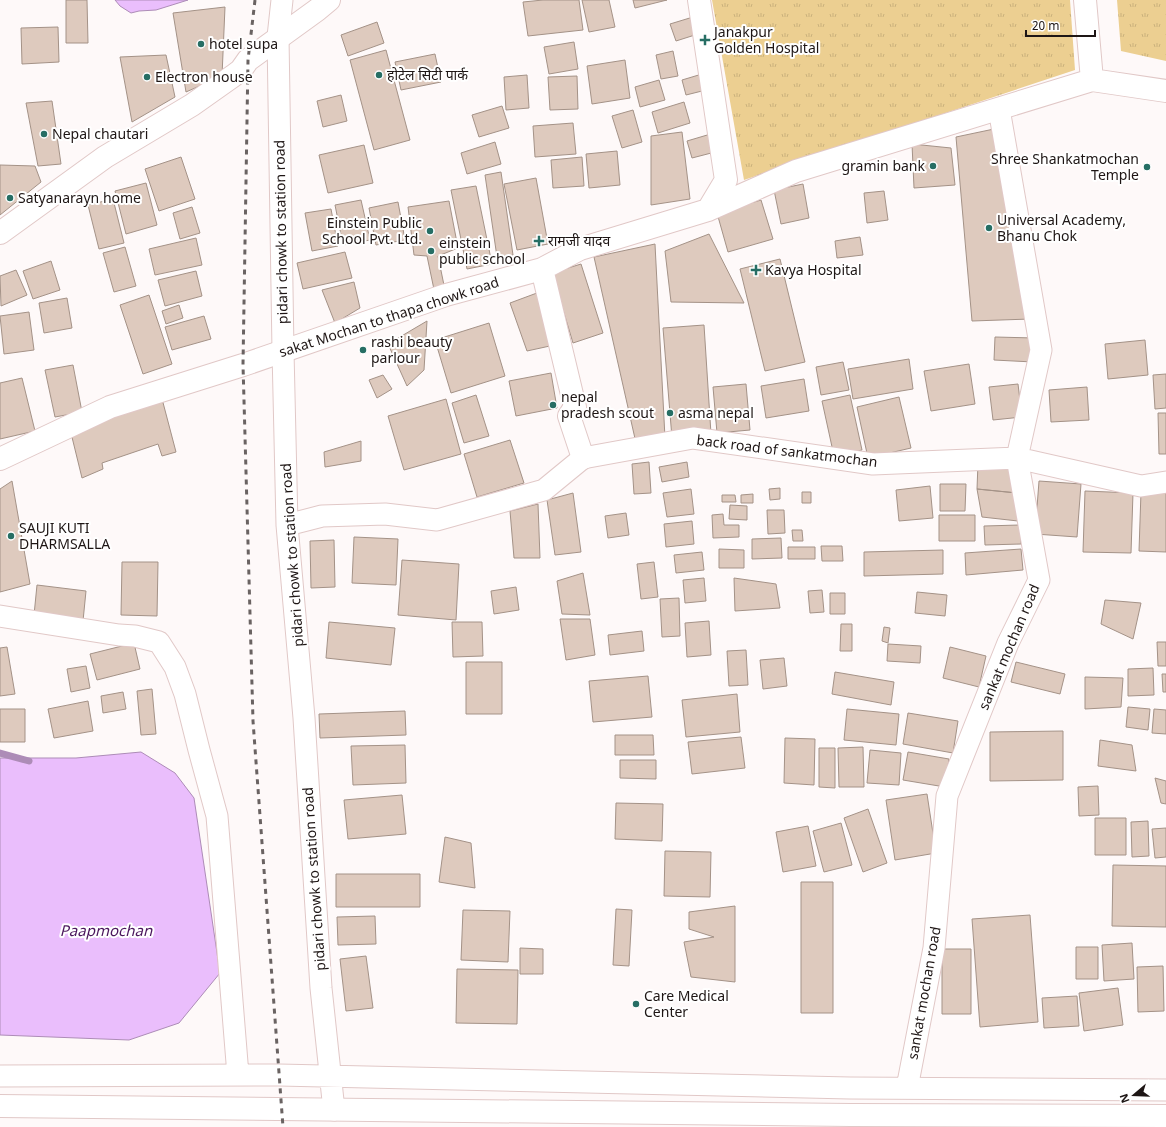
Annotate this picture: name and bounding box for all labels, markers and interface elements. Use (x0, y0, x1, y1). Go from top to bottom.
scale bar (1026, 12, 1095, 38)
text: 20 m (1032, 19, 1060, 35)
place label: Janakpur Golden Hospital (712, 24, 819, 59)
marker: Janakpur Golden Hospital (699, 34, 711, 46)
place label: hotel supa (209, 36, 278, 55)
marker: hotel supa (196, 39, 206, 49)
place label: होटेल सिटी पार्क (387, 66, 468, 86)
place label: Electron house (155, 69, 253, 88)
marker: होटेल सिटी पार्क (374, 70, 384, 80)
marker: Electron house (142, 72, 152, 82)
place label: Nepal chautari (52, 126, 148, 145)
marker: Nepal chautari (39, 129, 49, 139)
street label: pidari chowk to station road (271, 140, 294, 324)
place label: Shree Shankatmochan Temple (991, 151, 1139, 186)
place label: gramin bank (841, 158, 926, 177)
marker: gramin bank (928, 161, 938, 171)
marker: Shree Shankatmochan Temple (1142, 162, 1152, 172)
place label: Satyanarayn home (18, 190, 141, 209)
marker: Satyanarayn home (5, 193, 15, 203)
place label: Universal Academy, Bhanu Chok (997, 212, 1126, 247)
place label: Einstein Public School Pvt. Ltd. (322, 215, 422, 250)
marker: Universal Academy, Bhanu Chok (984, 223, 994, 233)
marker: Einstein Public School Pvt. Ltd. (425, 226, 435, 236)
place label: रामजी यादव (548, 233, 611, 252)
place label: einstein public school (439, 235, 525, 270)
marker: रामजी यादव (533, 235, 545, 247)
marker: einstein public school (426, 246, 436, 256)
place label: Kavya Hospital (765, 262, 862, 281)
marker: Kavya Hospital (750, 264, 762, 276)
street label: sakat Mochan to thapa chowk road (277, 274, 502, 363)
place label: rashi beauty parlour (371, 334, 453, 369)
marker: rashi beauty parlour (358, 345, 368, 355)
place label: nepal pradesh scout (561, 389, 654, 424)
marker: nepal pradesh scout (548, 400, 558, 410)
place label: asma nepal (678, 405, 754, 424)
marker: asma nepal (665, 408, 675, 418)
street label: back road of sankatmochan (695, 432, 878, 473)
street label: pidari chowk to station road (278, 462, 309, 647)
place label: SAUJI KUTI DHARMSALLA (19, 520, 110, 555)
marker: SAUJI KUTI DHARMSALLA (6, 531, 16, 541)
street label: sankat mochan road (975, 582, 1045, 713)
street label: pidari chowk to station road (300, 786, 331, 971)
water label: Paapmochan (60, 923, 153, 942)
street label: sankat mochan road (904, 925, 947, 1061)
place label: Care Medical Center (644, 988, 729, 1023)
marker: Care Medical Center (631, 999, 641, 1009)
north arrow (1114, 1075, 1154, 1115)
text: N (1117, 1091, 1134, 1104)

